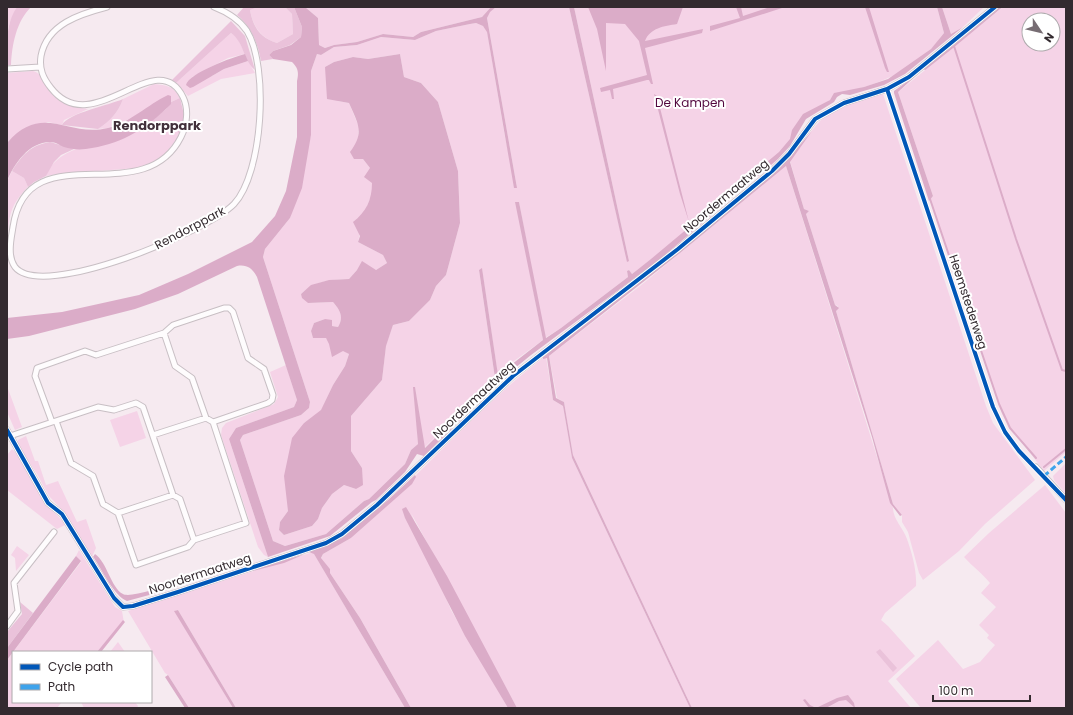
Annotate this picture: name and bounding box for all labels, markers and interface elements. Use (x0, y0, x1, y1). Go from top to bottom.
north arrow (1021, 12, 1061, 52)
text: N (1040, 30, 1058, 46)
park label: De Kampen (655, 94, 725, 111)
district label: Rendorppark (113, 116, 201, 135)
street label: Noordermaatweg (679, 155, 772, 236)
street label: Rendorppark (151, 201, 229, 253)
street label: Heemstederweg (945, 252, 992, 352)
street label: Noordermaatweg (429, 357, 518, 442)
street label: Noordermaatweg (147, 549, 253, 598)
legend (12, 651, 152, 703)
text: Cycle path (48, 658, 113, 675)
scale bar (933, 677, 1030, 703)
text: Path (48, 678, 75, 695)
text: 100 m (939, 682, 973, 699)

